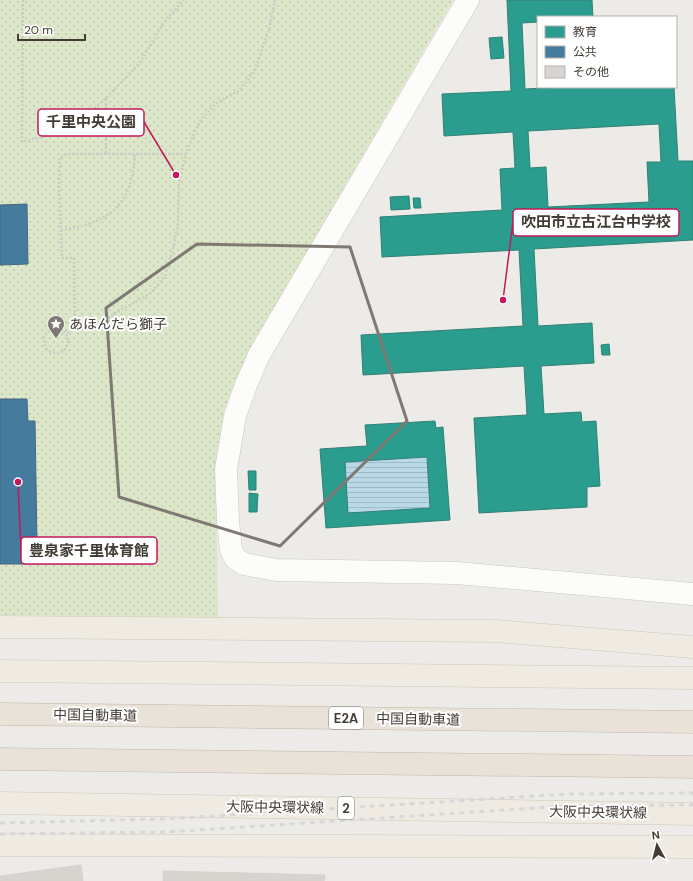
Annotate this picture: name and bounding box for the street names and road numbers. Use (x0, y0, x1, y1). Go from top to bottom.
street label: 中国自動車道 (53, 705, 137, 725)
road number: E2A (329, 707, 363, 729)
street label: 中国自動車道 (376, 709, 460, 729)
street label: 大阪中央環状線 (226, 797, 324, 817)
road number: 2 (338, 797, 354, 819)
street label: 大阪中央環状線 (549, 802, 647, 822)

